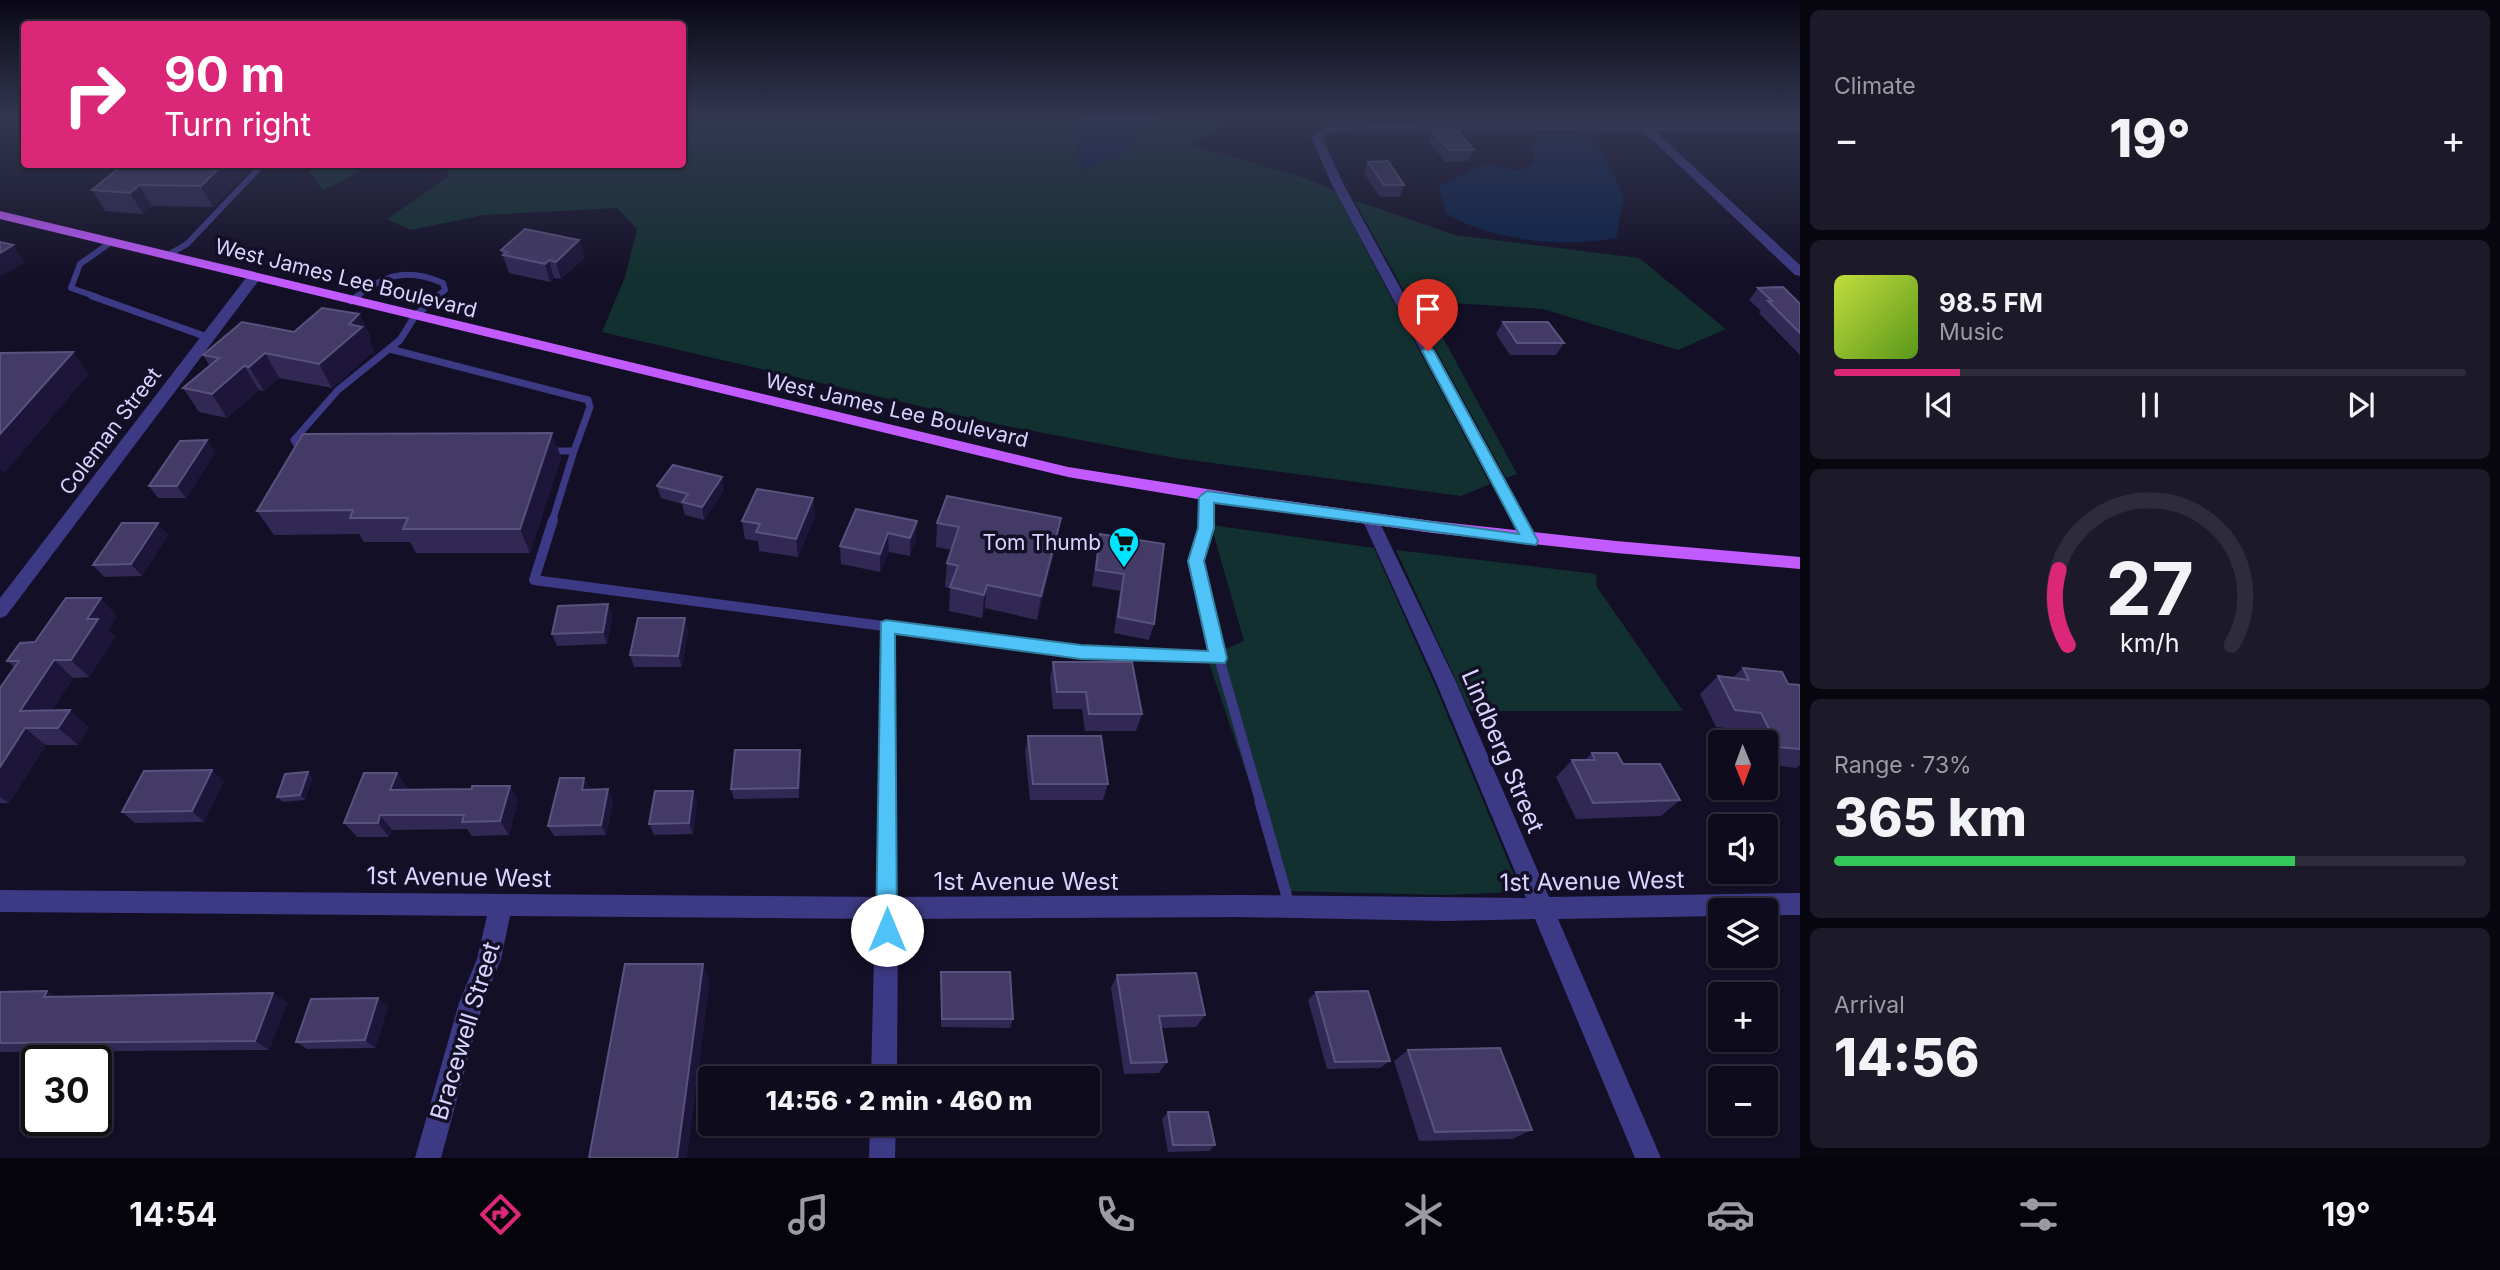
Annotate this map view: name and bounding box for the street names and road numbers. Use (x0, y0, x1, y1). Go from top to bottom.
street label: West James Lee Boulevard (212, 233, 480, 323)
street label: Coleman Street (54, 362, 166, 500)
street label: West James Lee Boulevard (763, 368, 1031, 452)
street label: Lindberg Street (1456, 665, 1551, 837)
street label: 1st Avenue West (366, 861, 552, 893)
street label: 1st Avenue West (1499, 865, 1685, 897)
street label: 1st Avenue West (933, 867, 1119, 896)
street label: Bracewell Street (424, 938, 506, 1124)

